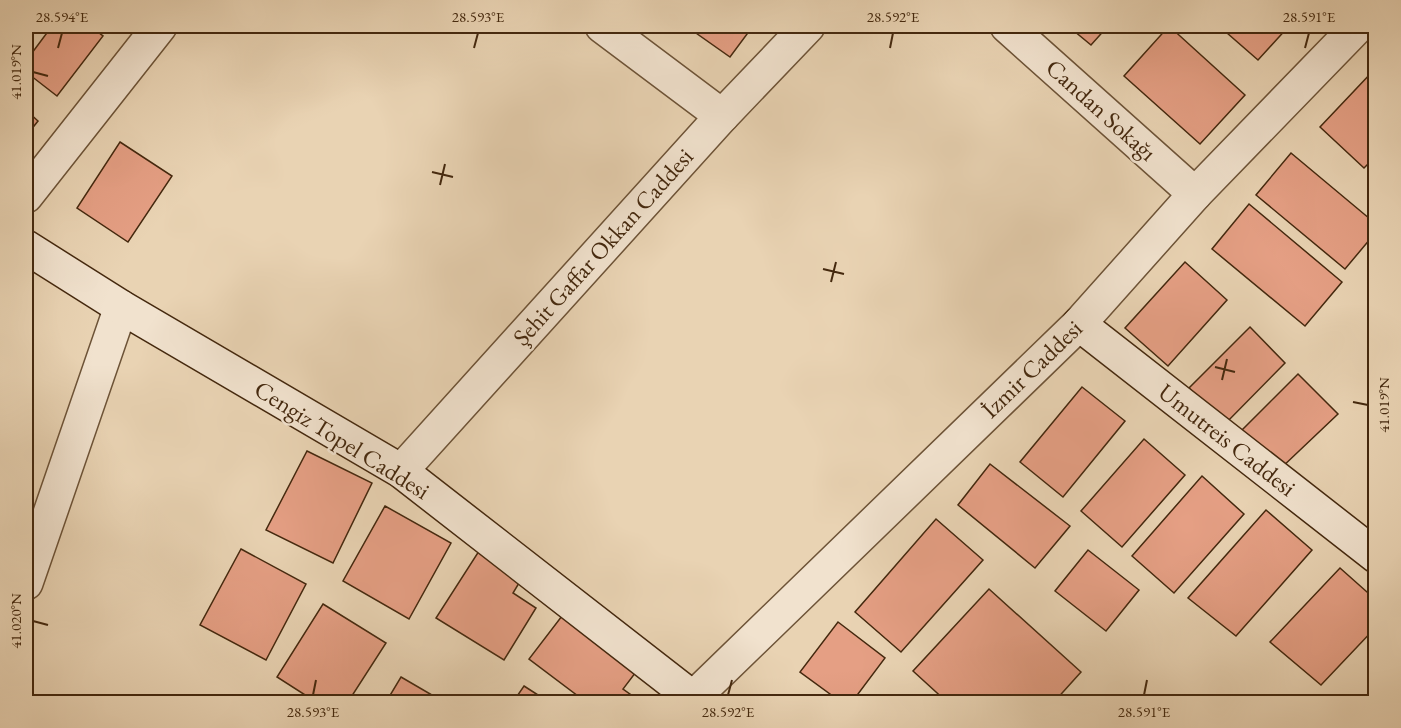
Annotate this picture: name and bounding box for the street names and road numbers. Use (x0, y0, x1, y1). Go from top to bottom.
street label: Candan Sokağı (1040, 52, 1163, 168)
street label: Şehit Gaffar Okkan Caddesi (506, 141, 700, 352)
street label: İzmir Caddesi (975, 313, 1089, 424)
street label: Cengiz Topel Caddesi (249, 373, 436, 506)
street label: Umutreis Caddesi (1152, 376, 1302, 503)

